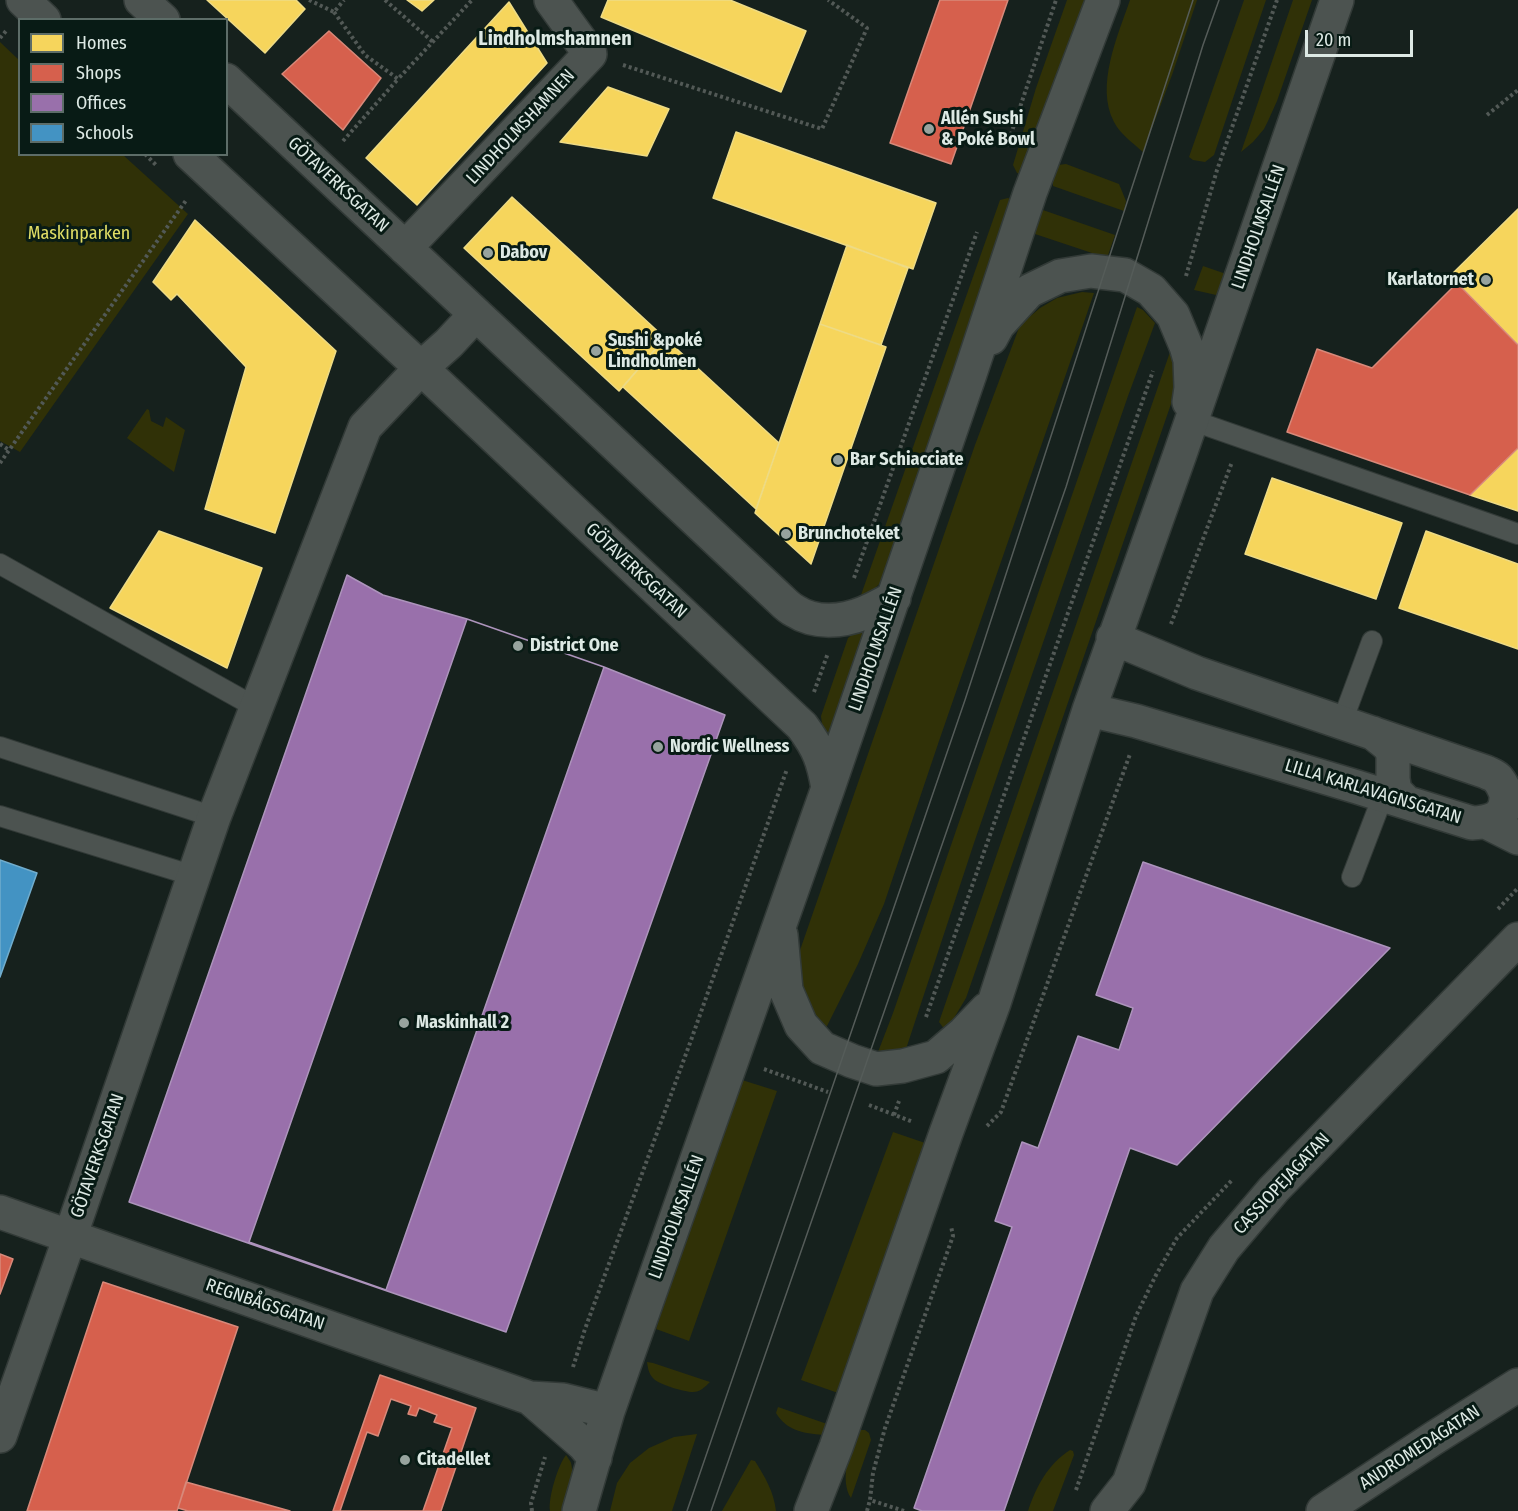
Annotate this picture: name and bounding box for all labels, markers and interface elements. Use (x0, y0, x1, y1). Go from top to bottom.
legend (18, 18, 228, 156)
scale bar (1308, 18, 1416, 56)
district label: Lindholmshamnen (478, 27, 632, 51)
text: 20 m (1316, 29, 1351, 51)
text: Homes (76, 32, 127, 54)
text: Shops (76, 62, 121, 84)
street label: LINDHOLMSHAMNEN (462, 65, 580, 189)
text: Offices (76, 92, 126, 114)
place label: Allén Sushi & Poké Bowl (941, 108, 1035, 150)
text: Schools (76, 122, 134, 144)
marker: Allén Sushi & Poké Bowl (922, 122, 936, 136)
street label: GÖTAVERKSGATAN (283, 133, 393, 237)
street label: LINDHOLMSALLÉN (1228, 162, 1290, 292)
park label: Maskinparken (28, 223, 130, 245)
place label: Dabov (500, 242, 547, 264)
marker: Dabov (481, 246, 495, 260)
place label: Karlatornet (1387, 269, 1474, 291)
marker: Karlatornet (1479, 273, 1493, 287)
place label: Sushi &poké Lindholmen (608, 330, 702, 372)
marker: Sushi &poké Lindholmen (589, 344, 603, 358)
place label: Bar Schiacciate (850, 449, 964, 471)
marker: Bar Schiacciate (831, 453, 845, 467)
street label: GÖTAVERKSGATAN (581, 519, 691, 623)
place label: Brunchoteket (798, 523, 900, 545)
marker: Brunchoteket (779, 527, 793, 541)
street label: LINDHOLMSALLÉN (845, 584, 907, 714)
place label: District One (530, 635, 619, 657)
marker: District One (511, 639, 525, 653)
place label: Nordic Wellness (670, 736, 789, 758)
marker: Nordic Wellness (651, 740, 665, 754)
street label: LILLA KARLAVAGNSGATAN (1282, 755, 1464, 829)
place label: Maskinhall 2 (416, 1012, 509, 1034)
marker: Maskinhall 2 (397, 1016, 411, 1030)
street label: GÖTAVERKSGATAN (67, 1091, 129, 1221)
street label: CASSIOPEJAGATAN (1229, 1129, 1335, 1239)
street label: LINDHOLMSALLÉN (645, 1152, 709, 1282)
street label: REGNBÅGSGATAN (203, 1275, 327, 1335)
street label: ANDROMEDAGATAN (1356, 1401, 1484, 1495)
place label: Citadellet (417, 1449, 490, 1471)
marker: Citadellet (398, 1453, 412, 1467)

